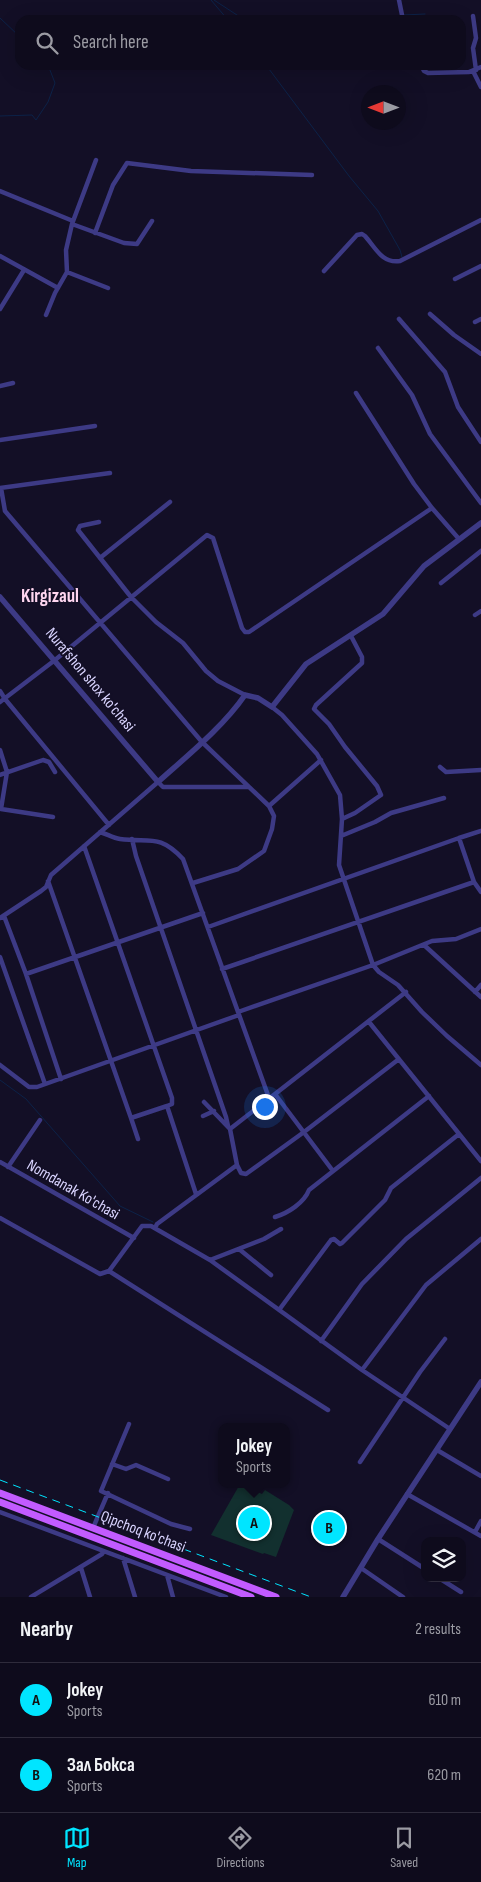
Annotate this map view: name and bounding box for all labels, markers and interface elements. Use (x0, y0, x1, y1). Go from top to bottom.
search box (15, 15, 466, 70)
icon: search (33, 29, 61, 57)
text: Search here (73, 31, 149, 54)
north arrow (361, 85, 406, 130)
district label: Kirgizaul (21, 585, 79, 608)
street label: Nurafshon shox ko'chasi (41, 624, 139, 736)
your location (252, 1094, 278, 1120)
street label: Nomdanak Ko'chasi (23, 1156, 123, 1224)
popup (218, 1423, 290, 1488)
text: Jokey (236, 1435, 272, 1458)
text: Sports (236, 1458, 271, 1477)
pin: A (238, 1504, 270, 1542)
street label: Qipchoq ko'chasi (98, 1507, 188, 1557)
pin: B (313, 1509, 345, 1547)
map controls (421, 1537, 466, 1582)
button: layers (421, 1537, 466, 1582)
text: Nearby (20, 1617, 73, 1642)
text: 2 results (415, 1620, 461, 1639)
text: Jokey (67, 1679, 103, 1702)
text: A (32, 1691, 40, 1710)
text: 610 m (428, 1691, 461, 1710)
text: Sports (67, 1702, 102, 1721)
text: Зал Бокса (67, 1754, 135, 1777)
text: B (32, 1766, 40, 1785)
text: 620 m (427, 1766, 461, 1785)
text: Sports (67, 1777, 102, 1796)
tab: Map (63, 1824, 91, 1871)
tab: Directions (216, 1824, 265, 1871)
tab: Saved (390, 1824, 418, 1871)

